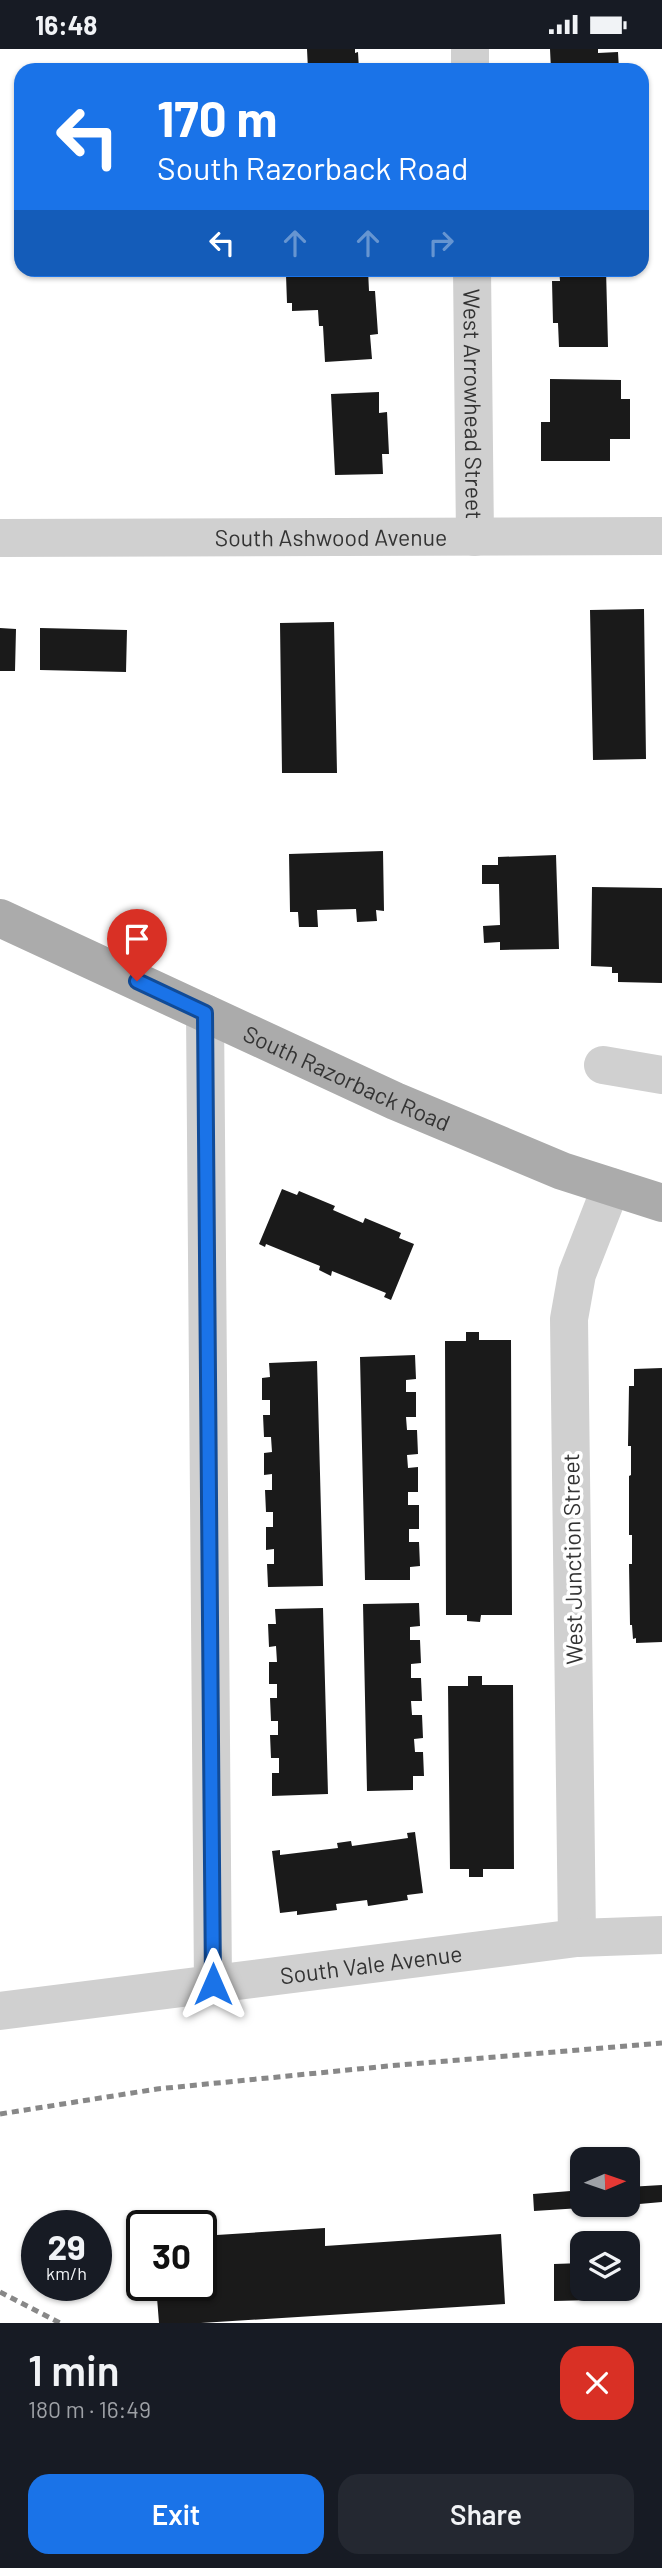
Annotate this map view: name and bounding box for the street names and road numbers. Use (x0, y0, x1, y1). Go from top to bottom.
street label: West Arrowhead Street (458, 289, 489, 519)
street label: South Ashwood Avenue (215, 523, 447, 551)
street label: South Razorback Road (239, 1019, 455, 1137)
street label: West Junction Street (556, 1453, 588, 1665)
street label: South Vale Avenue (278, 1939, 464, 1989)

